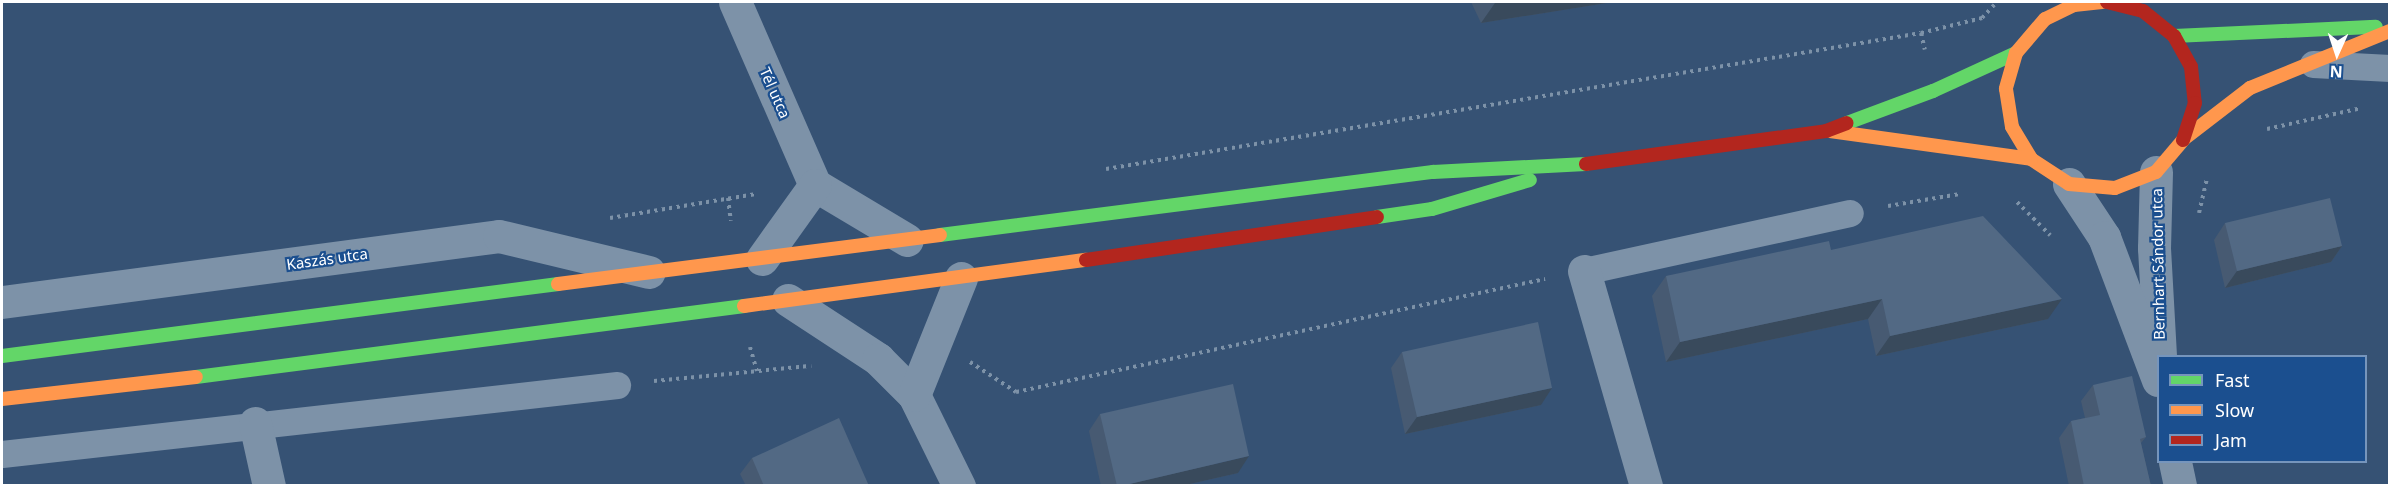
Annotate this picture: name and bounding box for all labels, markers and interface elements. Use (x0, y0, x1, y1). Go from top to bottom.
north arrow (2307, 24, 2367, 84)
text: N (2329, 61, 2343, 83)
street label: Tél utca (756, 65, 794, 121)
street label: Bernhart Sándor utca (2148, 188, 2168, 340)
street label: Kaszás utca (285, 244, 369, 274)
legend (2157, 355, 2367, 463)
text: Fast (2215, 368, 2250, 392)
text: Slow (2215, 398, 2254, 422)
text: Jam (2215, 428, 2247, 452)

